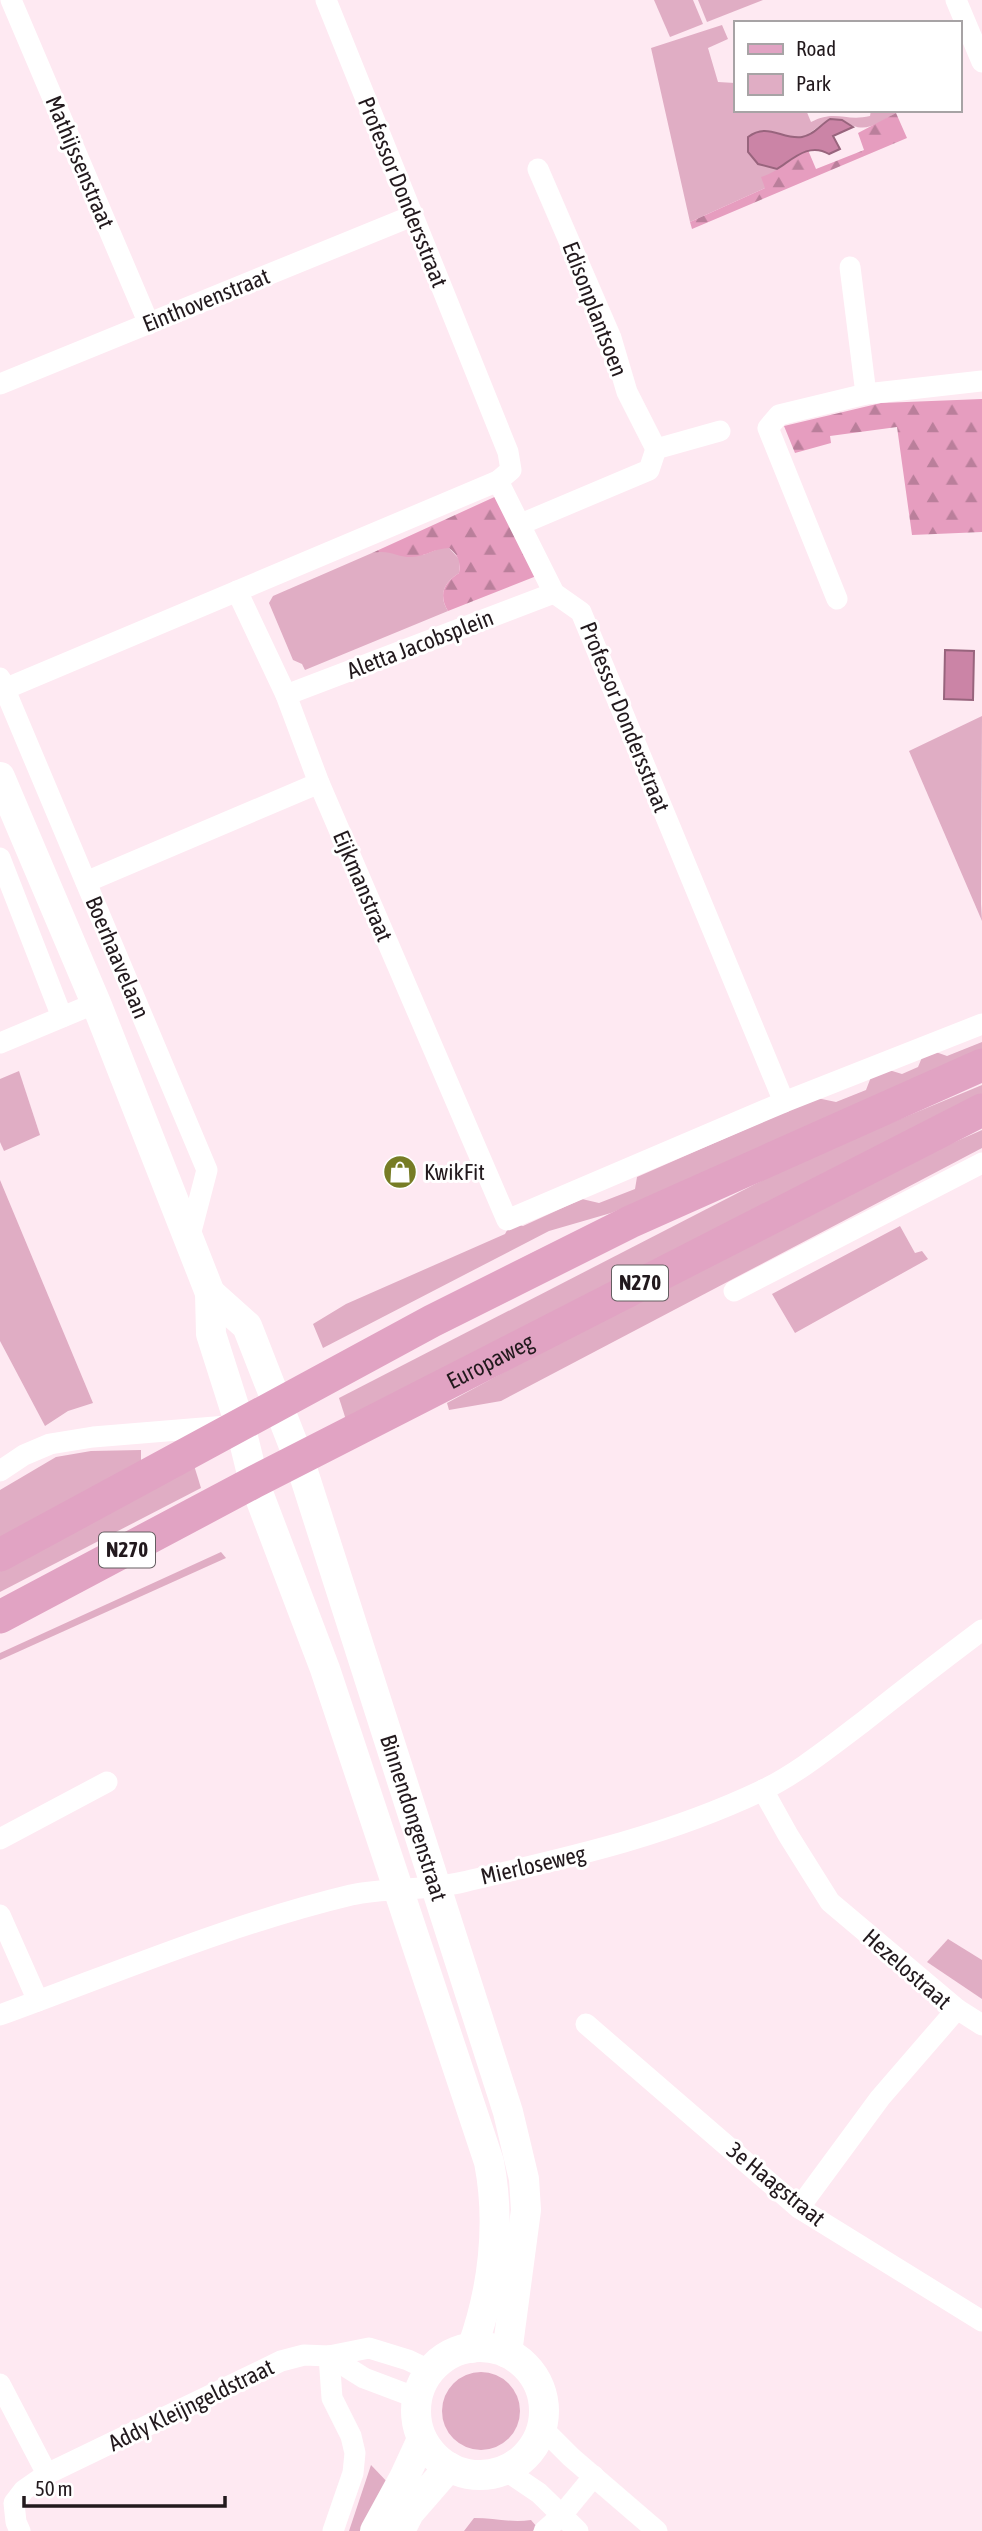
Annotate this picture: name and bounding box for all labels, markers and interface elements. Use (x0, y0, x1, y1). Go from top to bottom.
legend (734, 21, 961, 112)
text: Road (796, 36, 836, 60)
text: Park (796, 71, 831, 95)
street label: Mathijssenstraat (40, 92, 120, 232)
street label: Professor Dondersstraat (353, 93, 453, 291)
street label: Edisonplantsoen (557, 238, 633, 380)
street label: Einthovenstraat (139, 263, 273, 337)
street label: Aletta Jacobsplein (343, 604, 497, 684)
street label: Professor Dondersstraat (575, 618, 675, 816)
street label: Eijkmanstraat (328, 827, 398, 945)
street label: Boerhaavelaan (80, 892, 155, 1022)
shop icon: KwikFit (381, 1153, 419, 1191)
place label: KwikFit (424, 1159, 485, 1185)
road number: N270 (612, 1266, 668, 1300)
street label: Europaweg (443, 1328, 538, 1394)
road number: N270 (99, 1532, 155, 1568)
street label: Binnendongenstraat (375, 1731, 453, 1904)
street label: Mierloseweg (478, 1840, 588, 1890)
street label: Hezelostraat (858, 1924, 956, 2014)
street label: 3e Haagstraat (722, 2137, 830, 2231)
street label: Addy Kleijngeldstraat (104, 2354, 278, 2456)
scale bar (24, 2464, 226, 2508)
text: 50 m (35, 2476, 73, 2500)

